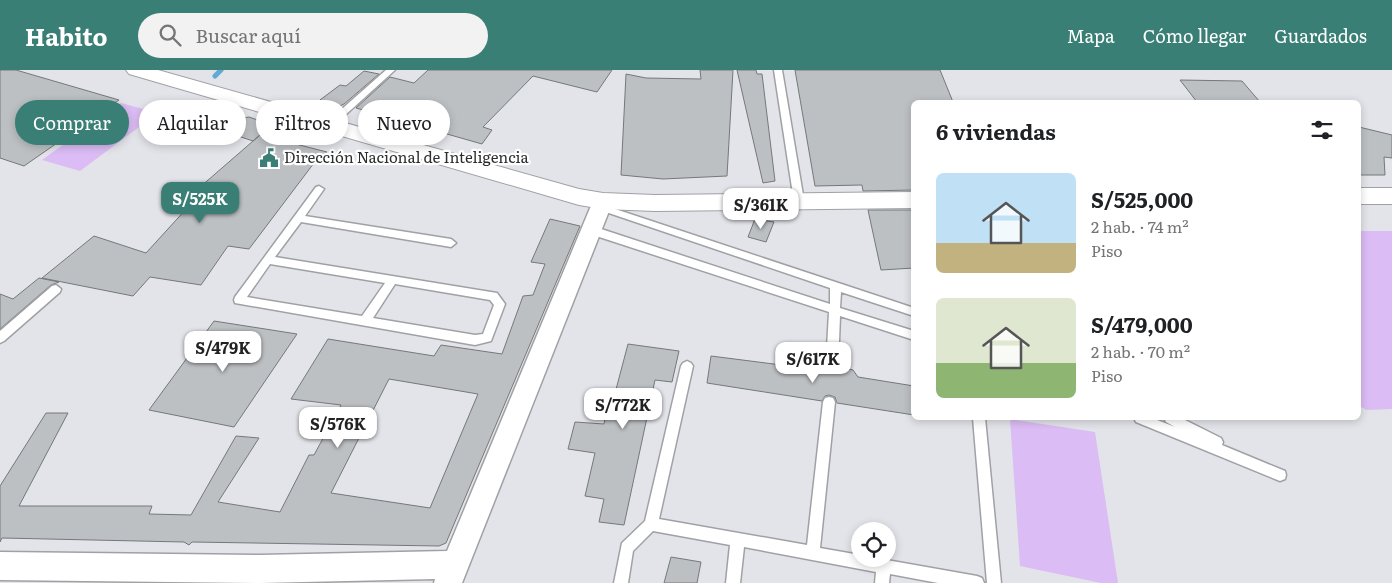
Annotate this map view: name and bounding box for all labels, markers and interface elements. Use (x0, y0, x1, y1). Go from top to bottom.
search box (138, 13, 488, 58)
text: Habito (25, 18, 108, 53)
icon: search (156, 21, 184, 49)
text: Buscar aquí (196, 21, 301, 49)
text: Mapa (1067, 22, 1115, 49)
text: Cómo llegar (1143, 22, 1246, 49)
text: Guardados (1274, 22, 1367, 49)
chip: Comprar (15, 100, 129, 145)
chip: Alquilar (139, 100, 246, 145)
chip: Filtros (256, 100, 348, 145)
chip: Nuevo (358, 100, 450, 145)
text: 6 viviendas (936, 115, 1056, 146)
icon: filters (1308, 116, 1336, 144)
place label: Dirección Nacional de Inteligencia (284, 145, 530, 168)
public building icon: Dirección Nacional de Inteligencia (258, 147, 280, 169)
pin: S/525K (159, 182, 241, 224)
text: S/525,000 (1091, 183, 1193, 214)
text: S/525K (172, 186, 228, 210)
pin: S/361K (720, 188, 802, 230)
text: S/361K (734, 192, 788, 216)
icon: home (976, 193, 1036, 253)
text: 2 hab. · 74 m² (1091, 214, 1189, 238)
text: Piso (1091, 238, 1123, 262)
text: S/479,000 (1091, 308, 1193, 339)
icon: home (976, 318, 1036, 378)
pin: S/479K (182, 330, 264, 373)
text: S/479K (195, 335, 251, 359)
text: 2 hab. · 70 m² (1091, 339, 1190, 363)
pin: S/617K (772, 342, 854, 384)
text: S/617K (786, 346, 840, 370)
text: Piso (1091, 363, 1123, 387)
pin: S/772K (582, 388, 664, 430)
text: S/772K (595, 392, 651, 416)
pin: S/576K (297, 406, 379, 449)
text: S/576K (310, 411, 366, 435)
map controls (851, 522, 896, 567)
button: locate (851, 522, 896, 567)

